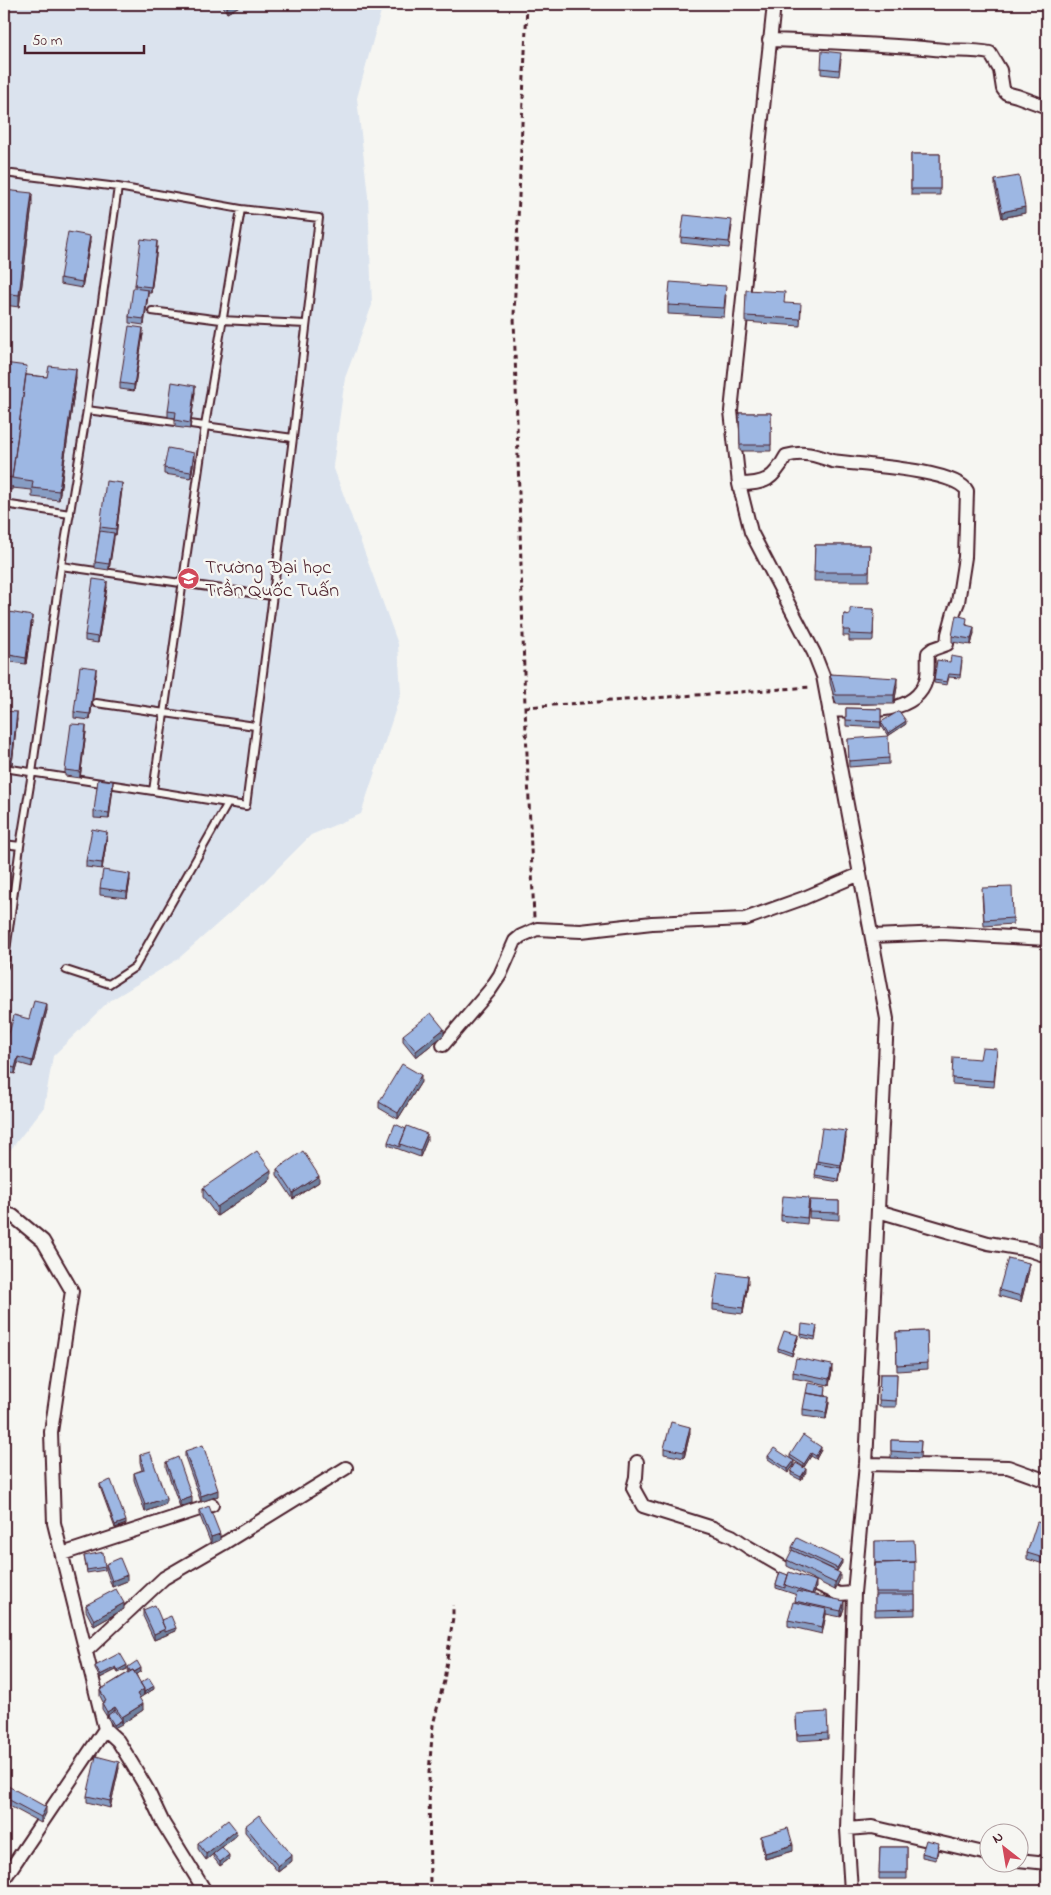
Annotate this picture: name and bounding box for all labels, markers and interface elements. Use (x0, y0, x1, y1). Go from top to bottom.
scale bar (25, 22, 144, 54)
text: 50 m (32, 30, 63, 52)
place label: Trường Đại học Trần Quốc Tuấn (205, 554, 339, 606)
school or university icon: Trường Đại học Trần Quốc Tuấn (177, 567, 201, 591)
north arrow (978, 1822, 1028, 1872)
text: N (989, 1827, 1008, 1850)

